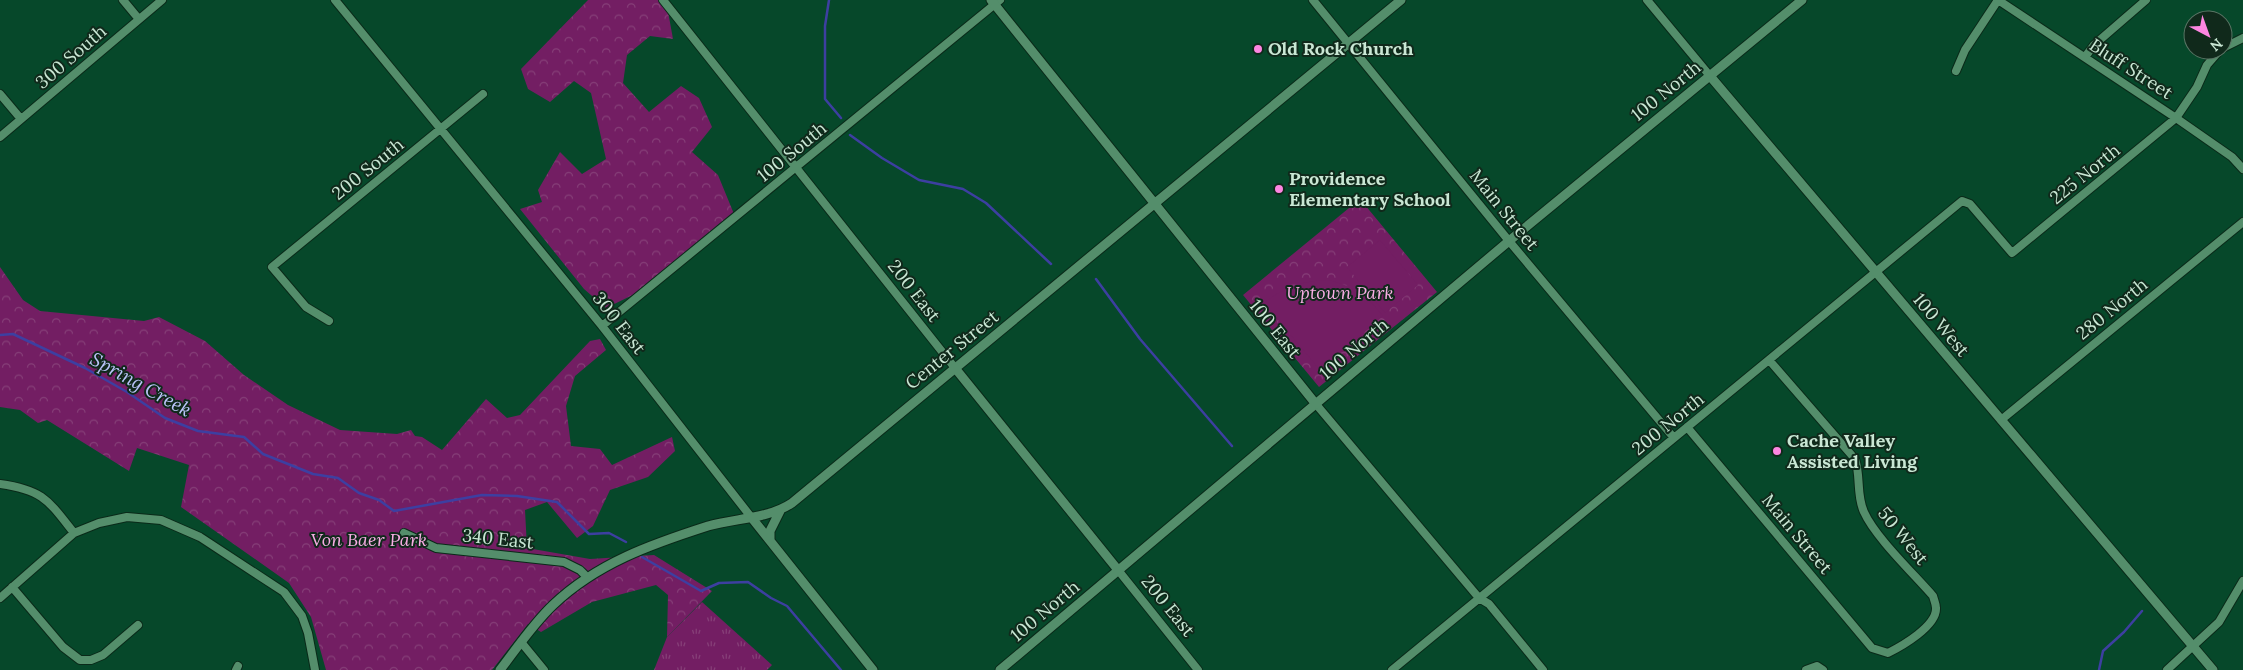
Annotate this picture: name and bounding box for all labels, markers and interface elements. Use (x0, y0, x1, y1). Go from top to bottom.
north arrow (2183, 10, 2233, 60)
street label: 300 South (31, 19, 111, 94)
street label: Bluff Street (2085, 33, 2177, 104)
text: N (2206, 34, 2227, 55)
place label: Old Rock Church (1268, 37, 1413, 60)
marker: Old Rock Church (1252, 43, 1264, 55)
street label: 100 North (1626, 55, 1705, 126)
street label: 100 South (752, 116, 831, 187)
street label: 200 South (327, 132, 408, 205)
street label: 225 North (2045, 138, 2125, 209)
street label: Main Street (1465, 165, 1544, 255)
place label: Providence Elementary School (1289, 167, 1451, 211)
marker: Providence Elementary School (1273, 183, 1285, 195)
street label: 200 East (883, 255, 946, 326)
street label: 280 North (2071, 273, 2152, 344)
park label: Uptown Park (1286, 281, 1394, 304)
street label: 300 East (588, 287, 651, 359)
street label: 100 West (1908, 288, 1975, 361)
street label: 100 East (1245, 294, 1306, 363)
street label: Center Street (900, 305, 1003, 394)
street label: 100 North (1314, 313, 1393, 384)
water label: Spring Creek (86, 346, 196, 422)
street label: 200 North (1627, 387, 1709, 460)
place label: Cache Valley Assisted Living (1787, 429, 1918, 473)
marker: Cache Valley Assisted Living (1771, 445, 1783, 457)
street label: Main Street (1757, 489, 1838, 578)
street label: 50 West (1873, 502, 1934, 569)
street label: 340 East (461, 523, 535, 554)
park label: Von Baer Park (311, 528, 427, 551)
street label: 200 East (1137, 570, 1200, 641)
street label: 100 North (1005, 575, 1084, 646)

